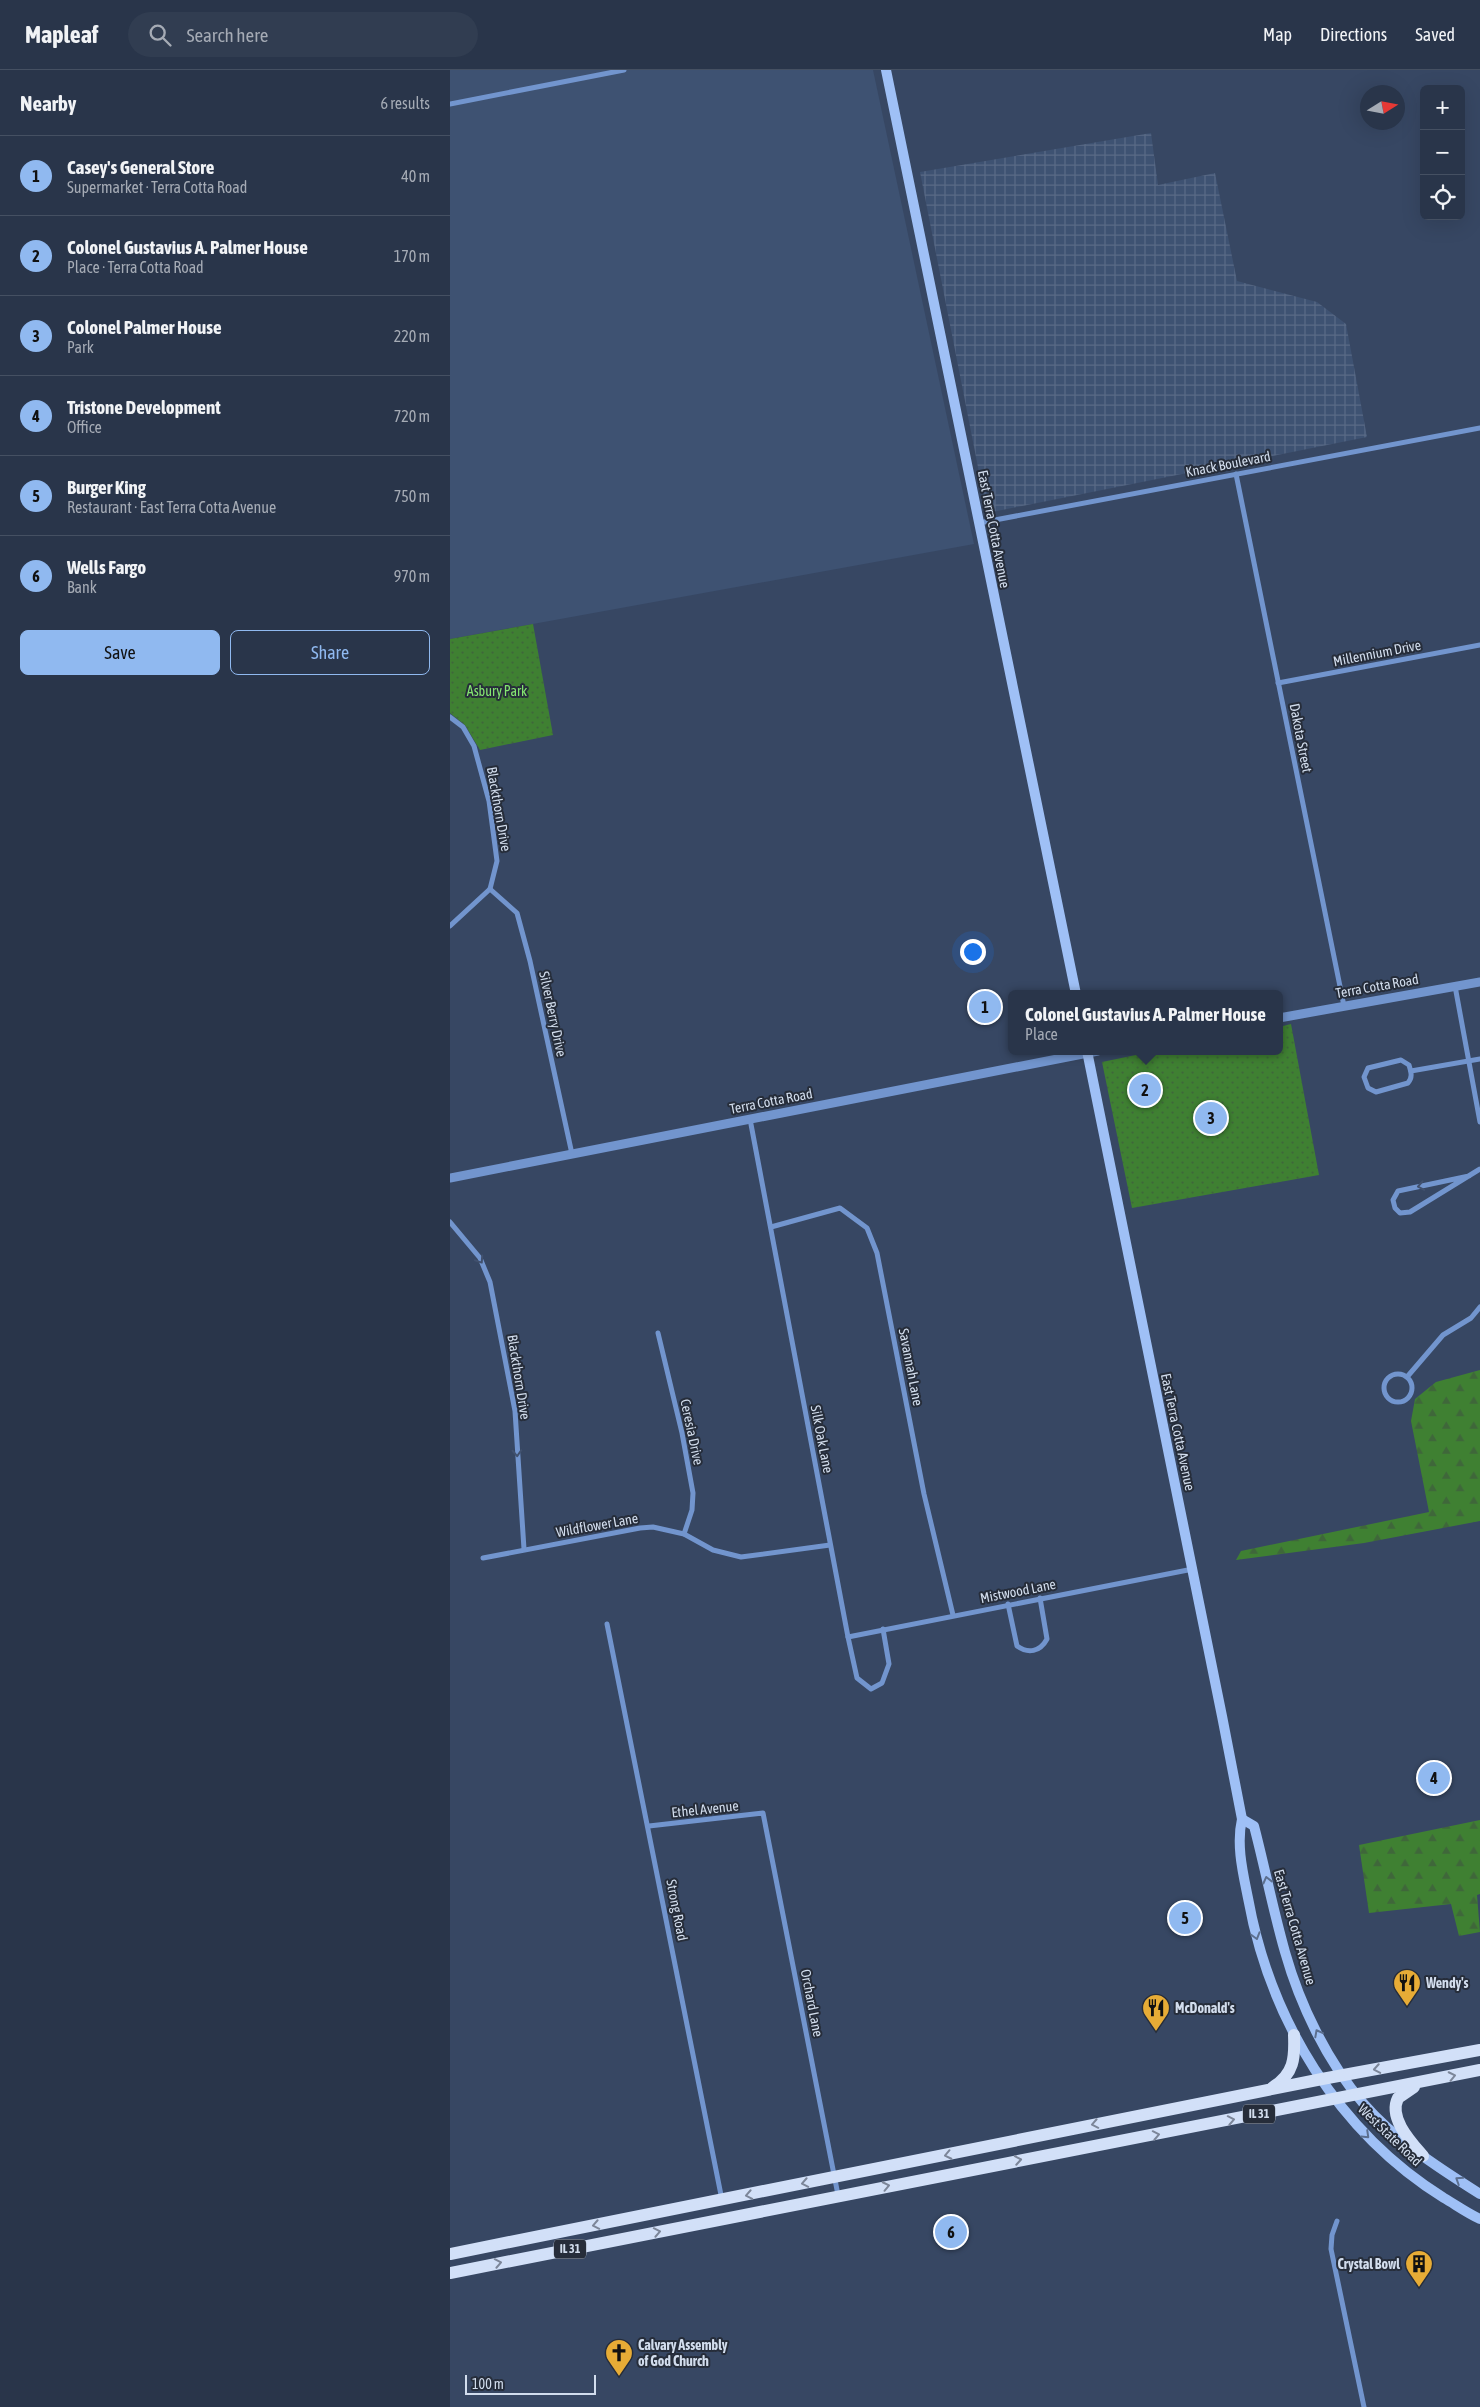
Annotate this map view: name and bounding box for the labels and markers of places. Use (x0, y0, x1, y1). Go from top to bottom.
pin: 1 (969, 988, 1001, 1026)
pin: 2 (1129, 1071, 1161, 1109)
pin: 3 (1195, 1099, 1227, 1137)
pin: 4 (1418, 1759, 1450, 1797)
pin: 5 (1169, 1899, 1201, 1937)
restaurant icon: Wendy's (1392, 1968, 1422, 2007)
place label: Wendy's (1425, 1975, 1469, 1991)
restaurant icon: McDonald's (1141, 1993, 1171, 2032)
place label: McDonald's (1175, 2000, 1235, 2016)
pin: 6 (935, 2213, 967, 2251)
building icon: Crystal Bowl (1404, 2249, 1434, 2288)
place label: Crystal Bowl (1338, 2256, 1400, 2272)
place label: Calvary Assembly of God Church (638, 2337, 728, 2369)
church icon: Calvary Assembly of God Church (604, 2338, 634, 2377)

